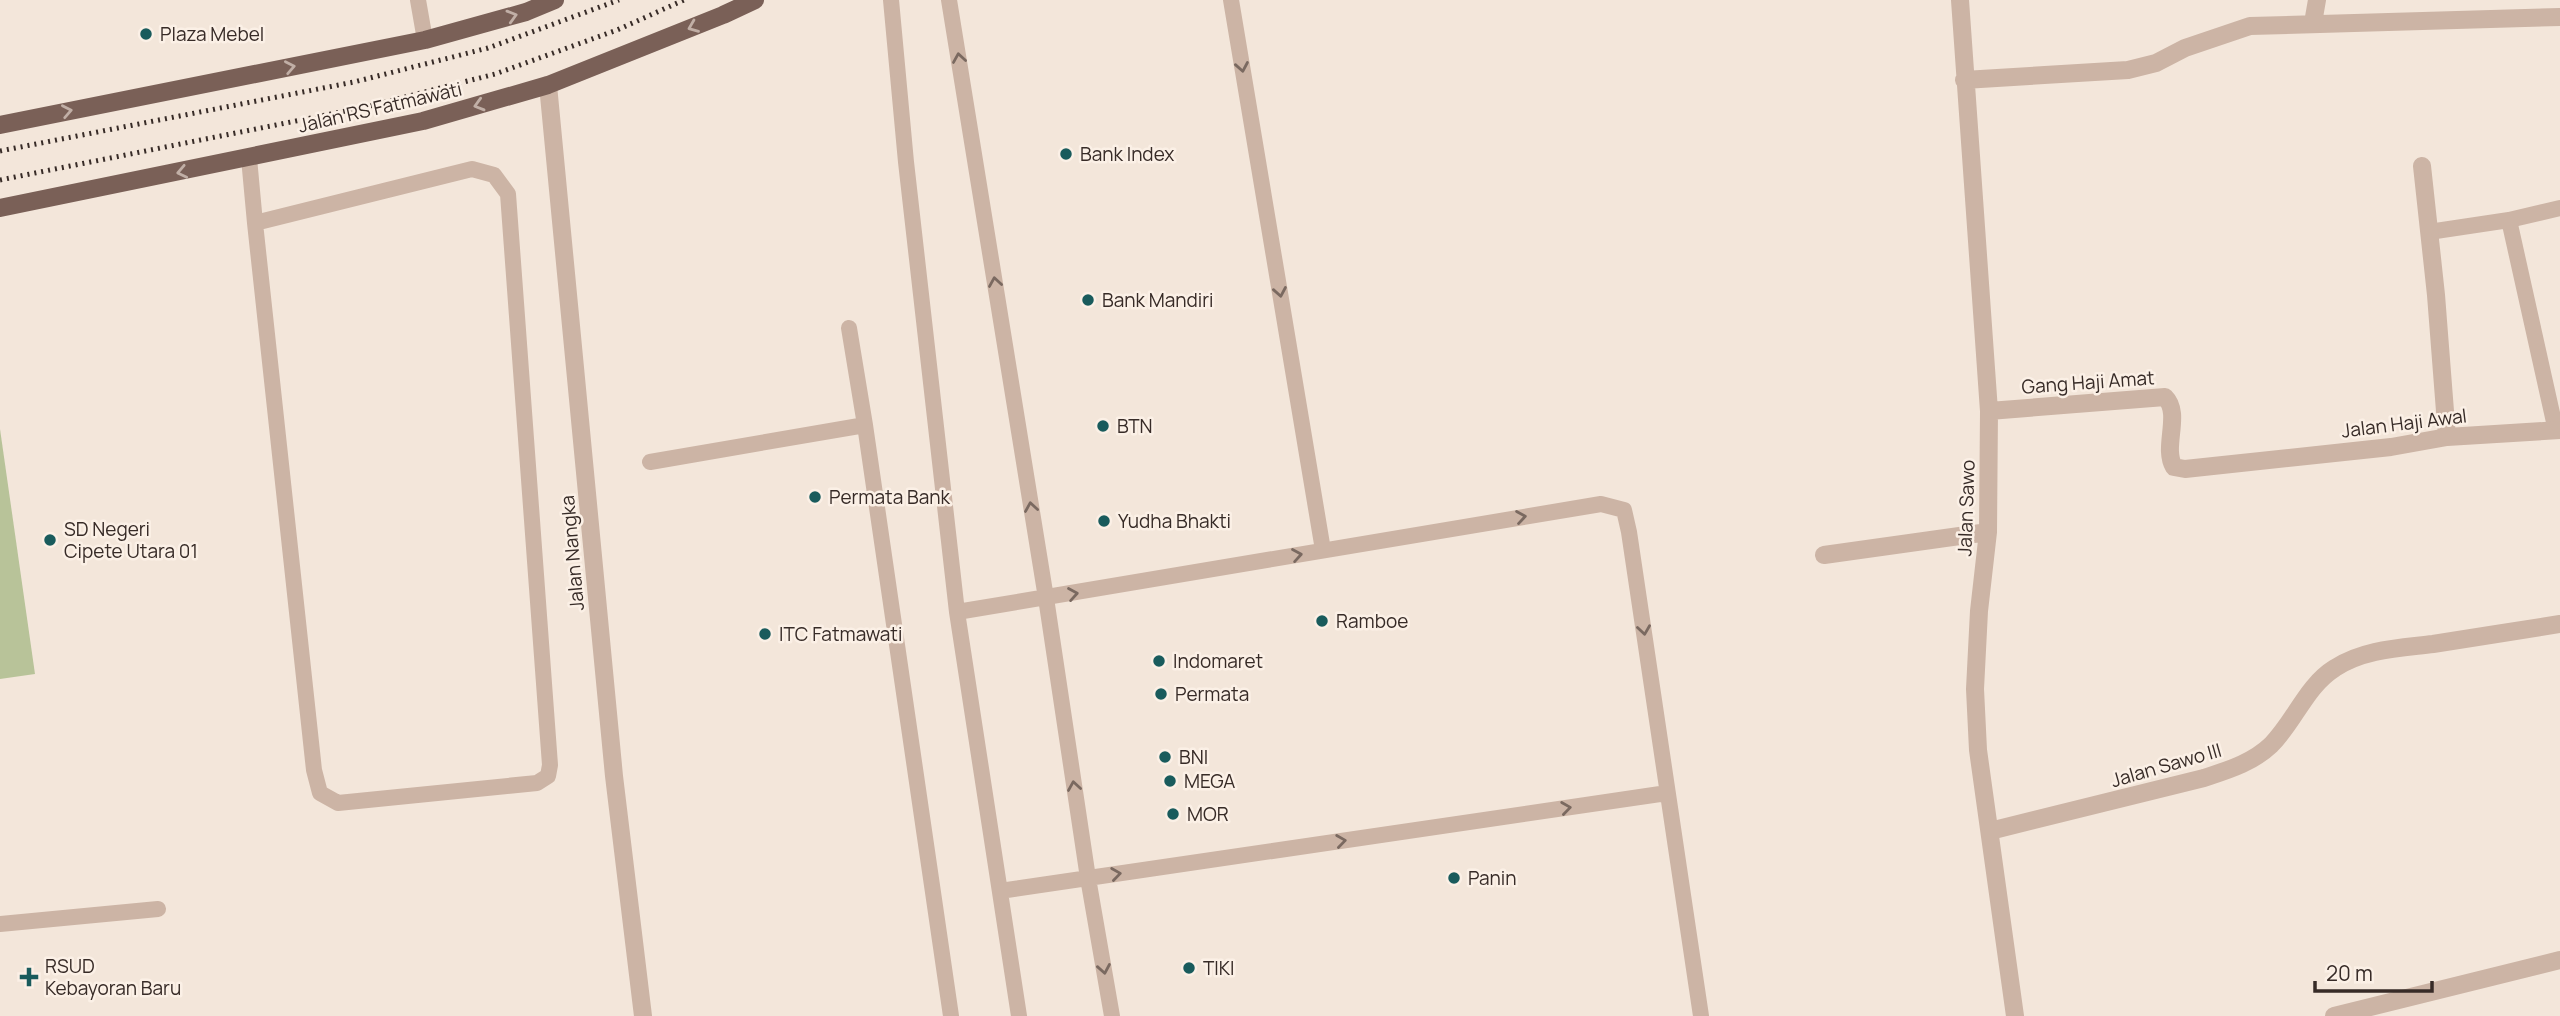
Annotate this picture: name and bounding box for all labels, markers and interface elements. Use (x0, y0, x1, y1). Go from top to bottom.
one-way arrow (505, 10, 517, 24)
one-way arrow (687, 19, 699, 33)
place label: Plaza Mebel (160, 21, 264, 47)
marker: Plaza Mebel (138, 26, 154, 42)
one-way arrow (952, 52, 967, 64)
one-way arrow (284, 60, 296, 75)
one-way arrow (1234, 61, 1249, 73)
street label: Jalan RS Fatmawati (296, 76, 464, 138)
one-way arrow (473, 97, 485, 111)
one-way arrow (61, 105, 73, 120)
place label: Bank Index (1080, 141, 1174, 167)
marker: Bank Index (1058, 146, 1074, 162)
one-way arrow (176, 163, 188, 178)
one-way arrow (988, 276, 1003, 288)
one-way arrow (1272, 286, 1287, 298)
place label: Bank Mandiri (1102, 287, 1213, 313)
marker: Bank Mandiri (1080, 292, 1096, 308)
street label: Gang Haji Amat (2021, 364, 2155, 400)
street label: Jalan Haji Awal (2340, 402, 2468, 444)
place label: BTN (1117, 413, 1153, 439)
marker: BTN (1095, 418, 1111, 434)
street label: Jalan Sawo (1951, 459, 1981, 557)
place label: Permata Bank (829, 484, 950, 510)
marker: Permata Bank (807, 489, 823, 505)
street label: Jalan Nangka (554, 494, 590, 612)
one-way arrow (1024, 501, 1039, 513)
place label: Yudha Bhakti (1118, 508, 1231, 534)
one-way arrow (1515, 510, 1527, 525)
marker: Yudha Bhakti (1096, 513, 1112, 529)
place label: SD Negeri Cipete Utara 01 (64, 516, 198, 564)
marker: SD Negeri Cipete Utara 01 (42, 532, 58, 548)
one-way arrow (1291, 548, 1303, 563)
one-way arrow (1067, 587, 1079, 602)
place label: Ramboe (1336, 608, 1408, 634)
marker: Ramboe (1314, 613, 1330, 629)
place label: ITC Fatmawati (779, 621, 902, 647)
one-way arrow (1636, 625, 1651, 636)
marker: ITC Fatmawati (757, 626, 773, 642)
place label: Indomaret (1173, 648, 1263, 674)
marker: Indomaret (1151, 653, 1167, 669)
place label: Permata (1175, 681, 1249, 707)
marker: Permata (1153, 686, 1169, 702)
street label: Jalan Sawo III (2108, 737, 2224, 793)
place label: BNI (1179, 744, 1208, 770)
marker: BNI (1157, 749, 1173, 765)
place label: MEGA (1184, 768, 1235, 794)
marker: MEGA (1162, 773, 1178, 789)
one-way arrow (1067, 780, 1082, 792)
one-way arrow (1560, 800, 1572, 815)
place label: MOR (1187, 801, 1229, 827)
marker: MOR (1165, 806, 1181, 822)
one-way arrow (1335, 833, 1347, 848)
place label: Panin (1468, 865, 1517, 891)
one-way arrow (1110, 867, 1122, 882)
marker: Panin (1446, 870, 1462, 886)
scale bar (2315, 950, 2432, 994)
place label: RSUD Kebayoran Baru (45, 953, 181, 1001)
place label: TIKI (1203, 955, 1234, 981)
text: 20 m (2326, 959, 2373, 987)
marker: TIKI (1181, 960, 1197, 976)
one-way arrow (1096, 963, 1111, 975)
marker: RSUD Kebayoran Baru (19, 967, 39, 987)

